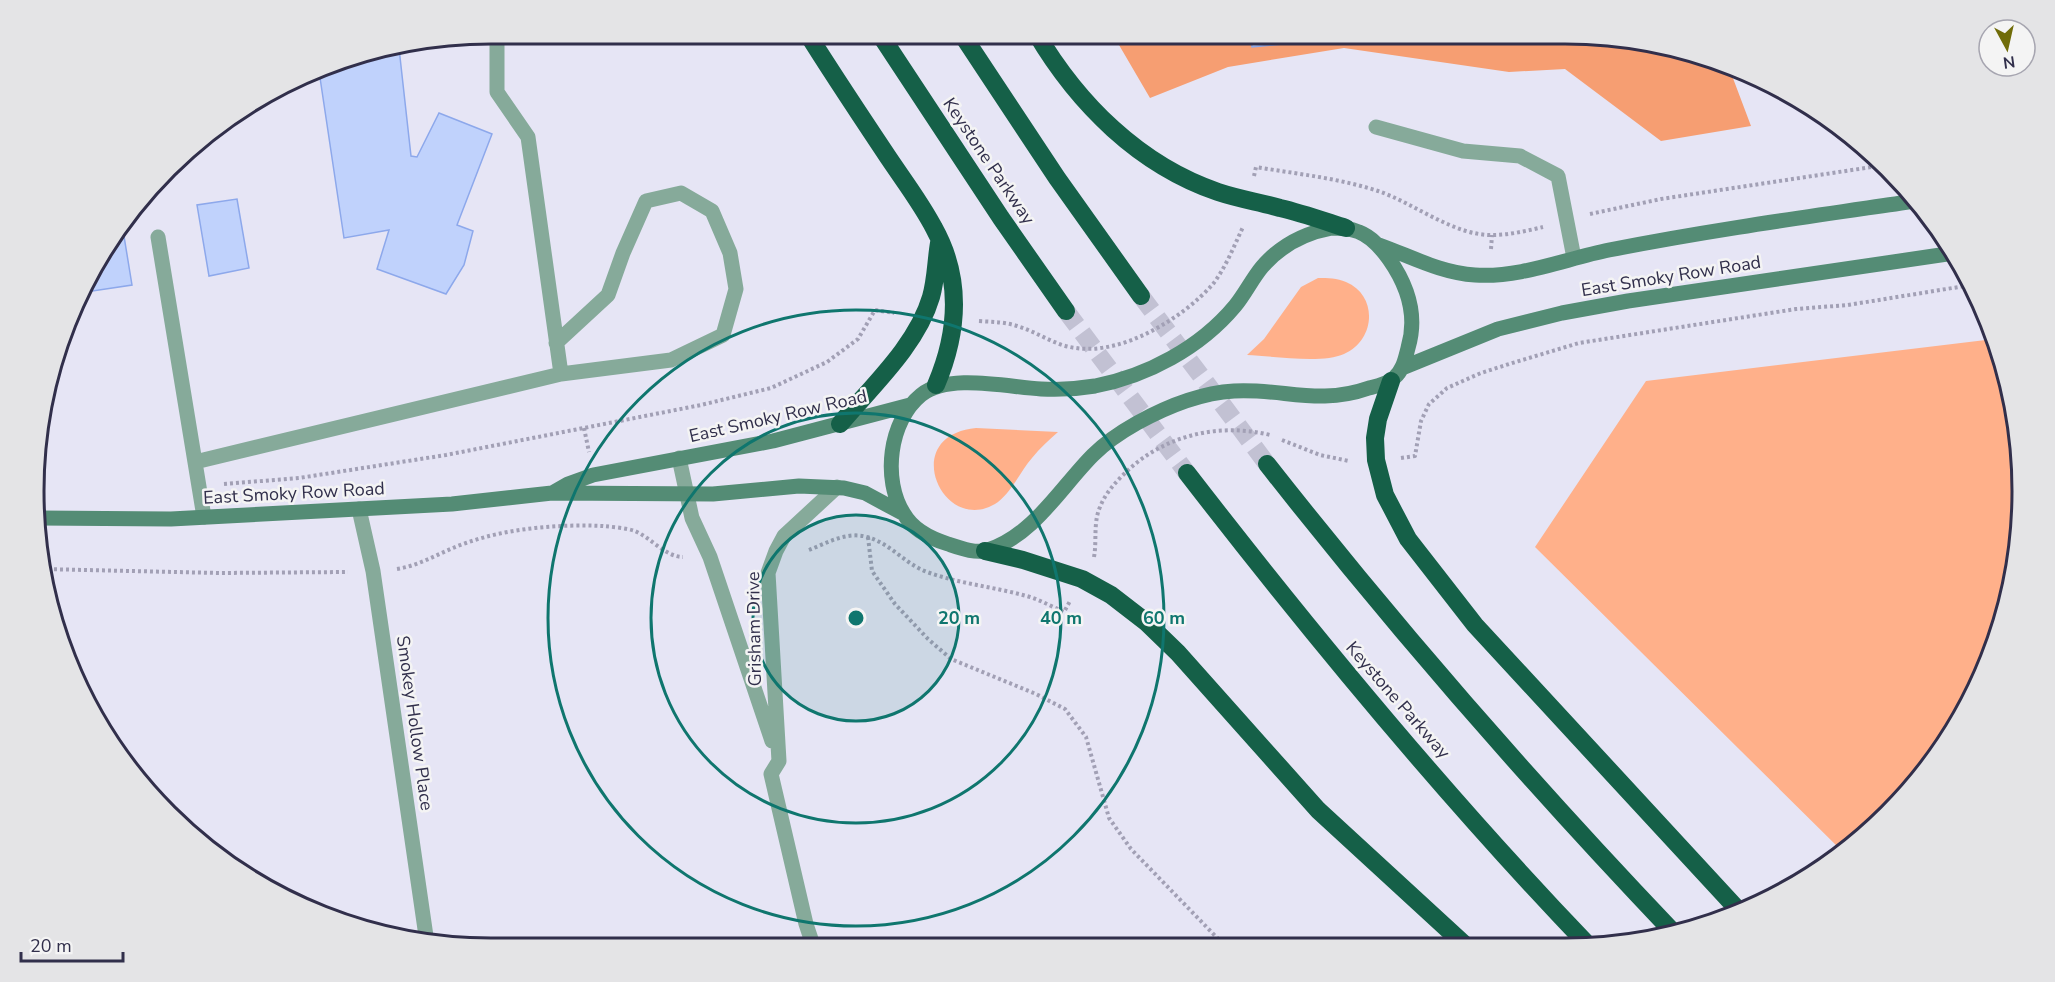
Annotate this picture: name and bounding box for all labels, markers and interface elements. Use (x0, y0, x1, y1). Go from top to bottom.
north arrow (1977, 18, 2037, 78)
text: N (2001, 50, 2016, 74)
street label: Keystone Parkway (938, 93, 1041, 230)
street label: East Smoky Row Road (1579, 250, 1763, 302)
street label: East Smoky Row Road (687, 384, 869, 448)
street label: East Smoky Row Road (203, 476, 385, 510)
street label: Grisham Drive (741, 571, 767, 687)
text: 20 m (938, 606, 980, 630)
text: 40 m (1040, 606, 1082, 630)
text: 60 m (1143, 606, 1185, 630)
centre of rings (846, 608, 866, 628)
street label: Smokey Hollow Place (391, 634, 439, 812)
street label: Keystone Parkway (1340, 636, 1456, 764)
scale bar (21, 925, 123, 963)
text: 20 m (30, 934, 72, 958)

